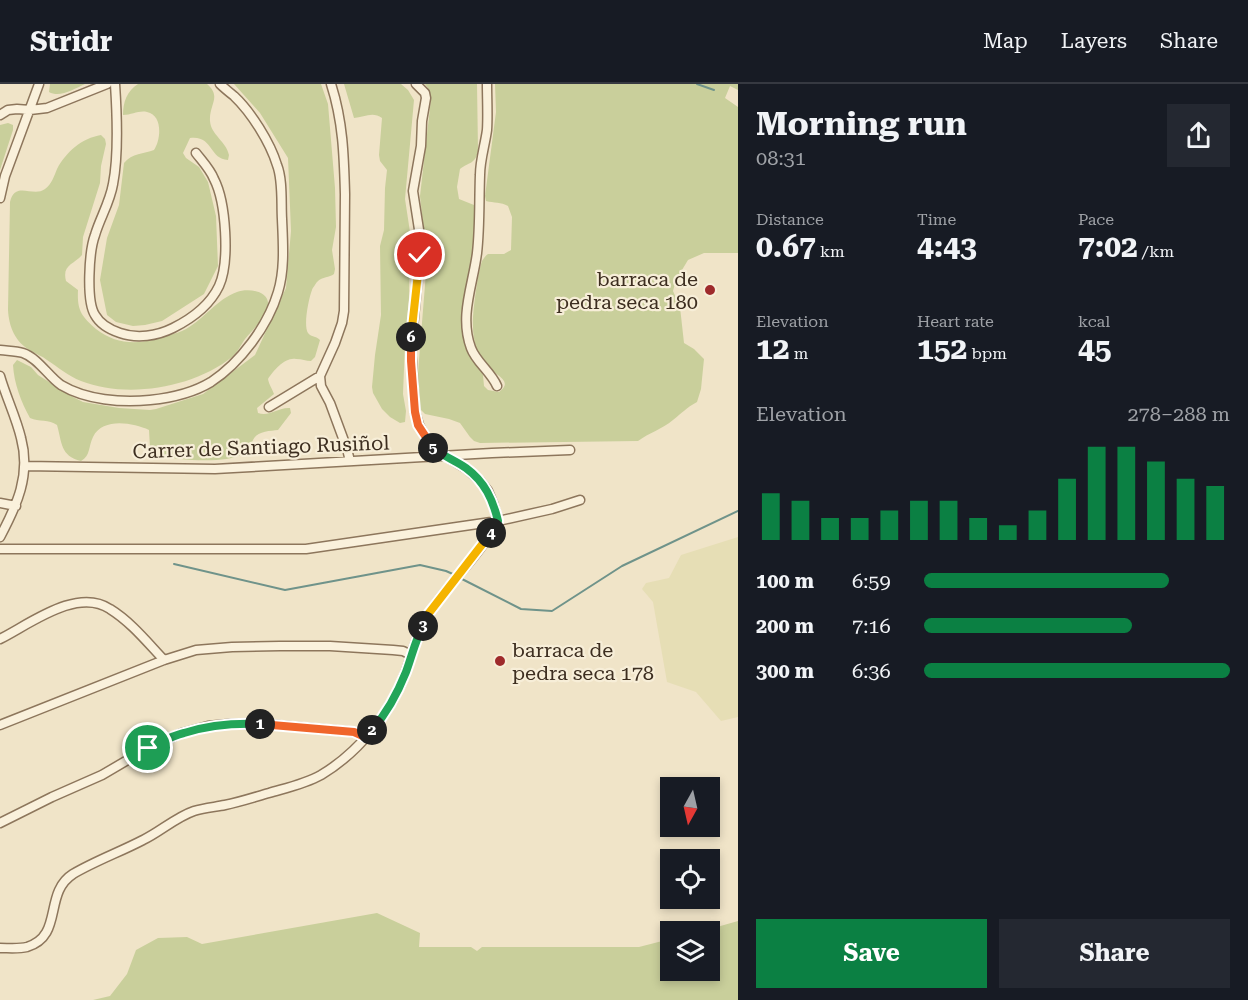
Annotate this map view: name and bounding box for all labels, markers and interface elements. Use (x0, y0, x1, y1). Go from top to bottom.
text: Stridr (30, 25, 113, 58)
text: Map (983, 29, 1028, 53)
text: Layers (1061, 29, 1127, 53)
text: Share (1160, 29, 1218, 53)
text: Morning run (756, 104, 967, 143)
button: share (1167, 104, 1230, 167)
text: 08:31 (756, 146, 806, 170)
text: Distance (756, 210, 824, 229)
text: Time (917, 210, 956, 229)
text: Pace (1078, 210, 1114, 229)
pin (394, 229, 445, 280)
text: 0.67 (756, 229, 816, 264)
text: 4:43 (917, 229, 977, 264)
text: 7:02 (1078, 229, 1138, 264)
icon: check (403, 238, 436, 271)
text: km (816, 242, 845, 261)
text: /km (1138, 242, 1174, 261)
place label: barraca de pedra seca 180 (556, 267, 698, 314)
marker: barraca de pedra seca 180 (703, 283, 717, 297)
text: Elevation (756, 312, 829, 331)
text: Heart rate (917, 312, 994, 331)
text: kcal (1078, 312, 1110, 331)
pin: 6 (396, 322, 426, 352)
text: 6 (407, 327, 415, 346)
text: 12 (756, 331, 790, 366)
text: 152 (917, 331, 967, 366)
text: 45 (1078, 331, 1112, 366)
text: m (790, 344, 808, 363)
text: bpm (967, 344, 1007, 363)
text: Elevation (756, 402, 847, 426)
text: 278–288 m (1127, 402, 1230, 426)
street label: Carrer de Santiago Rusiñol (132, 431, 390, 463)
pin: 5 (418, 433, 448, 463)
text: 5 (429, 438, 437, 457)
pin: 4 (476, 518, 506, 548)
text: 4 (487, 523, 495, 542)
text: 100 m (756, 569, 814, 593)
text: 6:59 (852, 569, 891, 593)
pin: 3 (408, 611, 438, 641)
text: 200 m (756, 614, 814, 638)
text: 7:16 (852, 614, 891, 638)
text: 3 (419, 616, 427, 635)
place label: barraca de pedra seca 178 (512, 638, 654, 685)
marker: barraca de pedra seca 178 (493, 654, 507, 668)
text: 300 m (756, 659, 814, 683)
text: 6:36 (852, 659, 891, 683)
pin: 1 (245, 709, 275, 739)
text: 1 (256, 714, 264, 733)
pin: 2 (357, 715, 387, 745)
text: 2 (368, 720, 376, 739)
pin (122, 722, 173, 773)
icon: arrive (131, 731, 164, 764)
north arrow (660, 777, 720, 837)
map controls (660, 777, 720, 981)
button: locate (660, 849, 720, 909)
button: Save (756, 919, 987, 988)
button: Share (999, 919, 1230, 988)
button: layers (660, 921, 720, 981)

